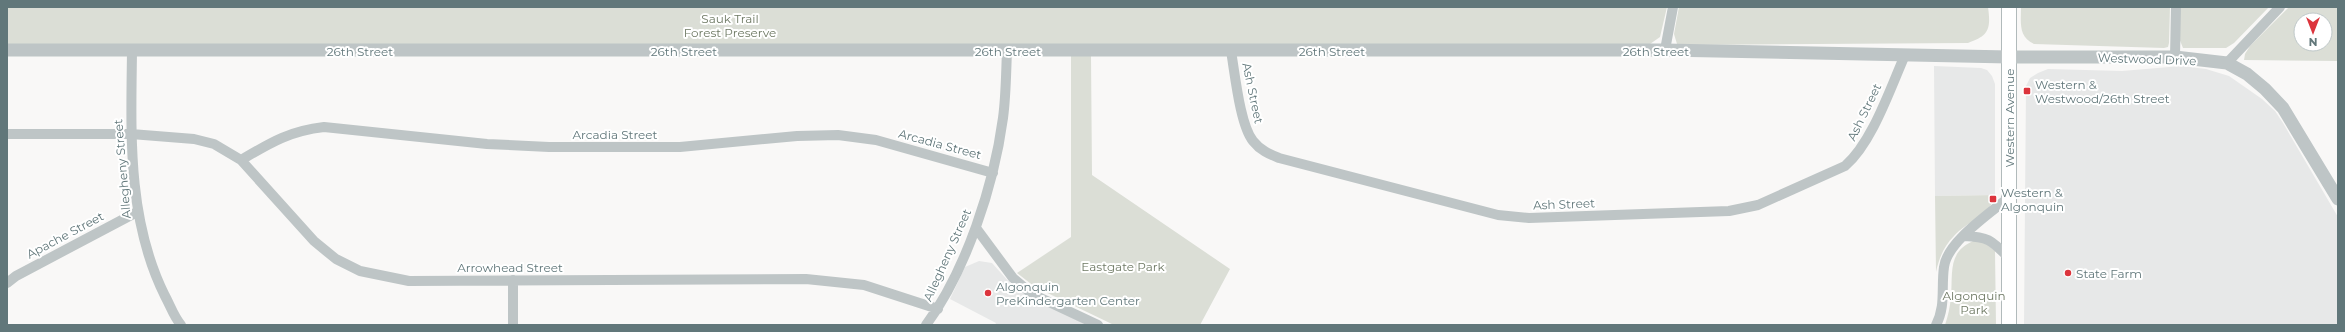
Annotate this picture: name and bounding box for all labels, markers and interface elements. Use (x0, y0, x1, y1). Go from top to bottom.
park label: Sauk Trail Forest Preserve (684, 11, 776, 40)
north arrow (2293, 12, 2333, 52)
text: N (2309, 35, 2317, 49)
street label: 26th Street (327, 44, 393, 59)
street label: 26th Street (651, 44, 717, 59)
street label: 26th Street (975, 44, 1041, 59)
street label: 26th Street (1299, 44, 1365, 59)
street label: 26th Street (1623, 44, 1689, 59)
street label: Westwood Drive (2097, 50, 2197, 68)
street label: Ash Street (1239, 61, 1267, 125)
street label: Western Avenue (2002, 69, 2017, 167)
place label: Western & Westwood/26th Street (2035, 77, 2170, 106)
street label: Ash Street (1844, 81, 1884, 143)
marker: Western & Westwood/26th Street (2022, 86, 2032, 96)
street label: Allegheny Street (110, 119, 134, 219)
street label: Arcadia Street (897, 126, 983, 162)
street label: Arcadia Street (573, 127, 658, 142)
place label: Western & Algonquin (2001, 185, 2064, 214)
marker: Western & Algonquin (1988, 194, 1998, 204)
street label: Ash Street (1533, 195, 1595, 213)
street label: Allegheny Street (920, 206, 974, 304)
street label: Apache Street (24, 208, 106, 262)
park label: Eastgate Park (1081, 259, 1165, 274)
street label: Arrowhead Street (457, 260, 563, 275)
place label: State Farm (2076, 266, 2142, 281)
marker: State Farm (2063, 268, 2073, 278)
place label: Algonquin PreKindergarten Center (996, 279, 1140, 308)
marker: Algonquin PreKindergarten Center (983, 288, 993, 298)
park label: Algonquin Park (1942, 288, 2006, 317)

